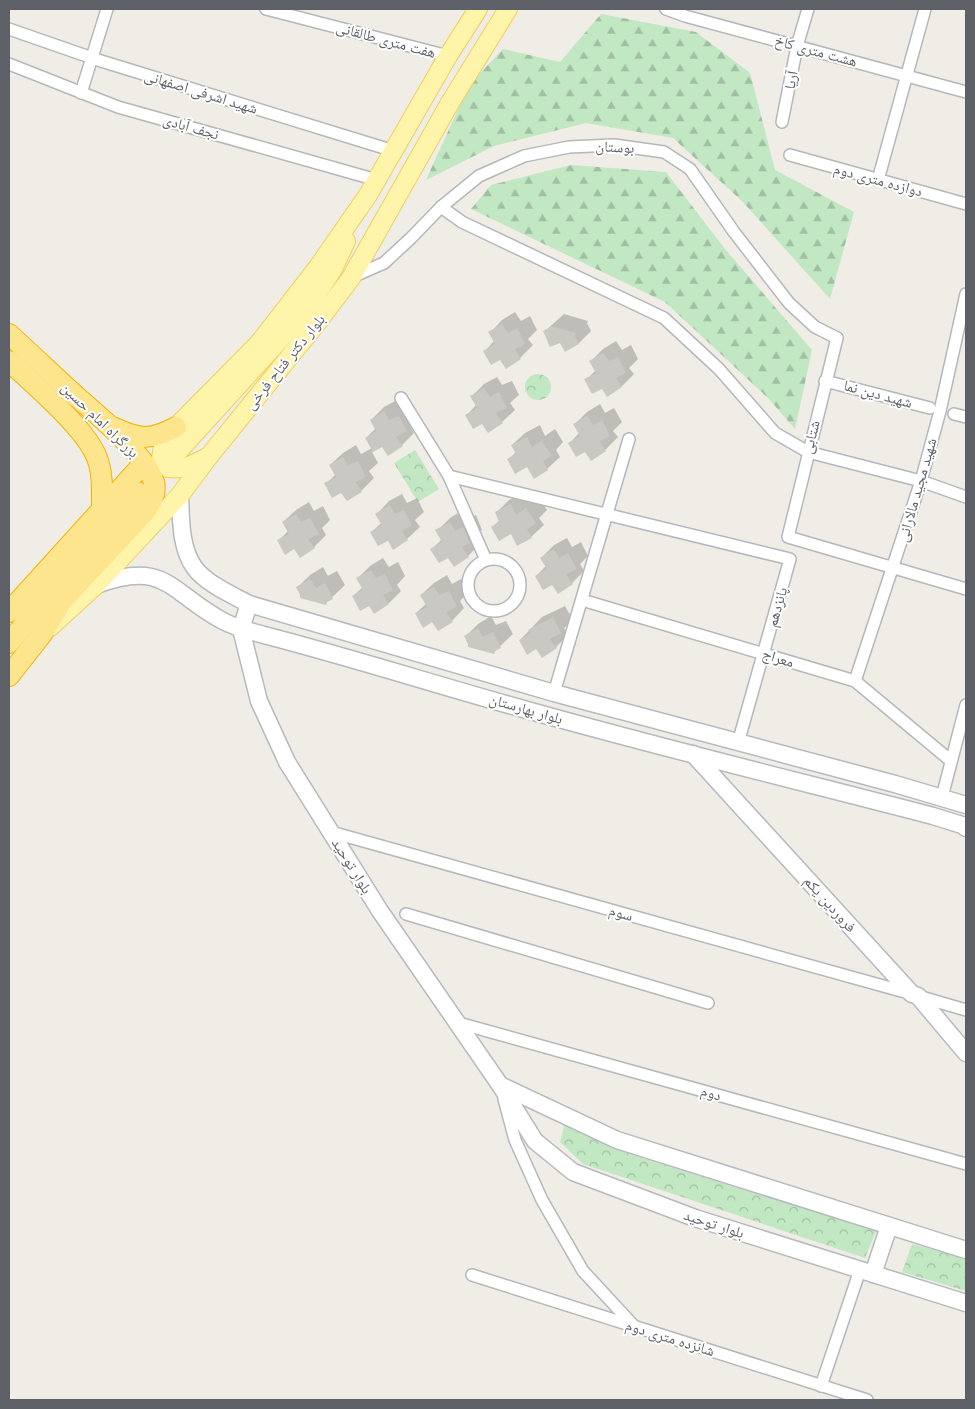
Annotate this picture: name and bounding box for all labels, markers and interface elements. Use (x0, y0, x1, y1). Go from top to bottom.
street label: هفت متری طالقانی (334, 17, 438, 63)
street label: هشت متری کاخ (772, 30, 860, 72)
street label: شهید اشرفی اصفهانی (142, 65, 260, 119)
street label: آریا (779, 68, 802, 91)
street label: نجف آبادی (161, 109, 221, 145)
street label: بوستان (595, 136, 635, 158)
street label: دوازده متری دوم (831, 159, 925, 201)
street label: بلوار دکتر فتاح فرخی (240, 310, 330, 414)
street label: شهید دین نما (841, 375, 915, 413)
street label: بزرگراه امام حسین (57, 378, 143, 462)
street label: شتابی (797, 418, 825, 456)
street label: شهید مجید مالارانی (893, 435, 941, 544)
street label: پانزدهم (762, 585, 792, 629)
street label: معراج (760, 644, 796, 672)
street label: بلوار بهارستان (487, 689, 565, 729)
street label: بلوار توحید (328, 834, 377, 897)
street label: فروردین یکم (799, 872, 861, 936)
street label: سوم (607, 900, 636, 926)
street label: دوم (698, 1081, 724, 1105)
street label: بلوار توحید (682, 1205, 747, 1242)
street label: شانزده متری دوم (623, 1315, 717, 1361)

